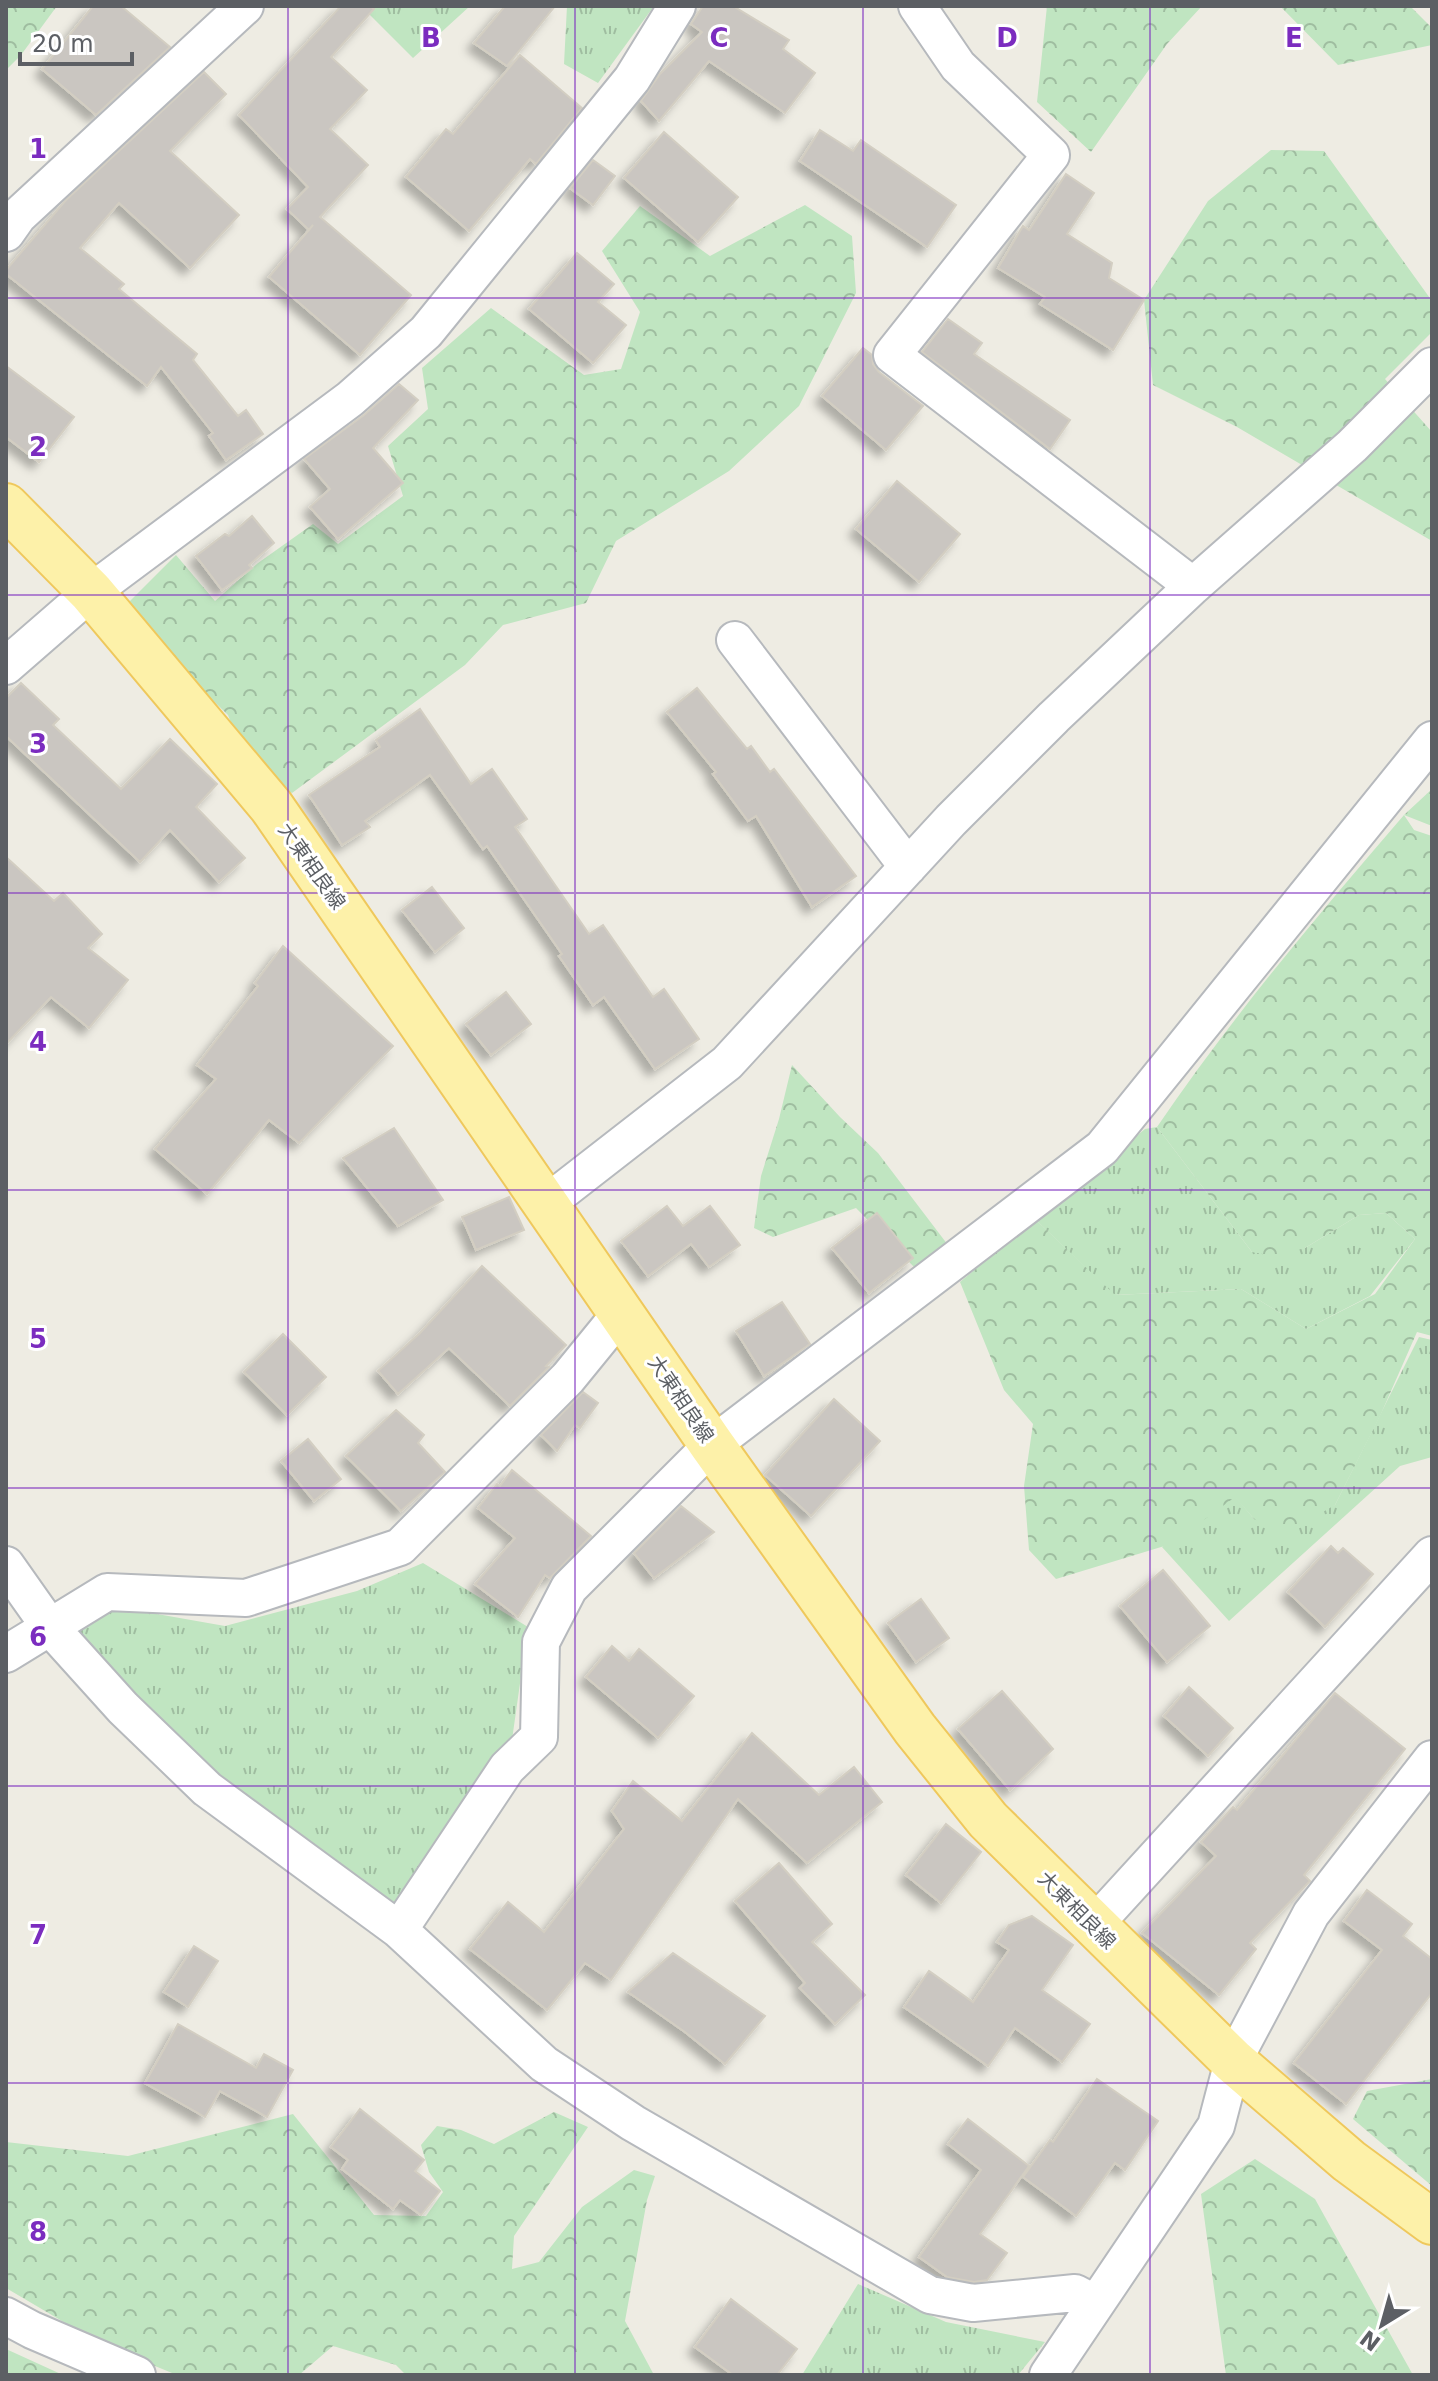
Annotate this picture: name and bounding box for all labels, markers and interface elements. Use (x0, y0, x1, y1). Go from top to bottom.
scale bar (20, 16, 132, 66)
text: B (421, 23, 441, 53)
text: C (709, 23, 729, 53)
text: D (996, 23, 1018, 53)
text: E (1285, 23, 1303, 53)
text: 20 m (32, 30, 94, 58)
text: 1 (29, 134, 47, 164)
text: 2 (29, 432, 47, 462)
text: 3 (29, 729, 47, 759)
street label: 大東相良線 (273, 818, 351, 914)
text: 4 (29, 1027, 47, 1057)
text: 5 (29, 1324, 47, 1354)
street label: 大東相良線 (643, 1351, 719, 1447)
text: 6 (29, 1622, 47, 1652)
street label: 大東相良線 (1033, 1866, 1121, 1954)
text: 7 (29, 1920, 47, 1950)
text: 8 (29, 2217, 47, 2247)
north arrow (1342, 2285, 1422, 2365)
text: N (1355, 2325, 1385, 2356)

